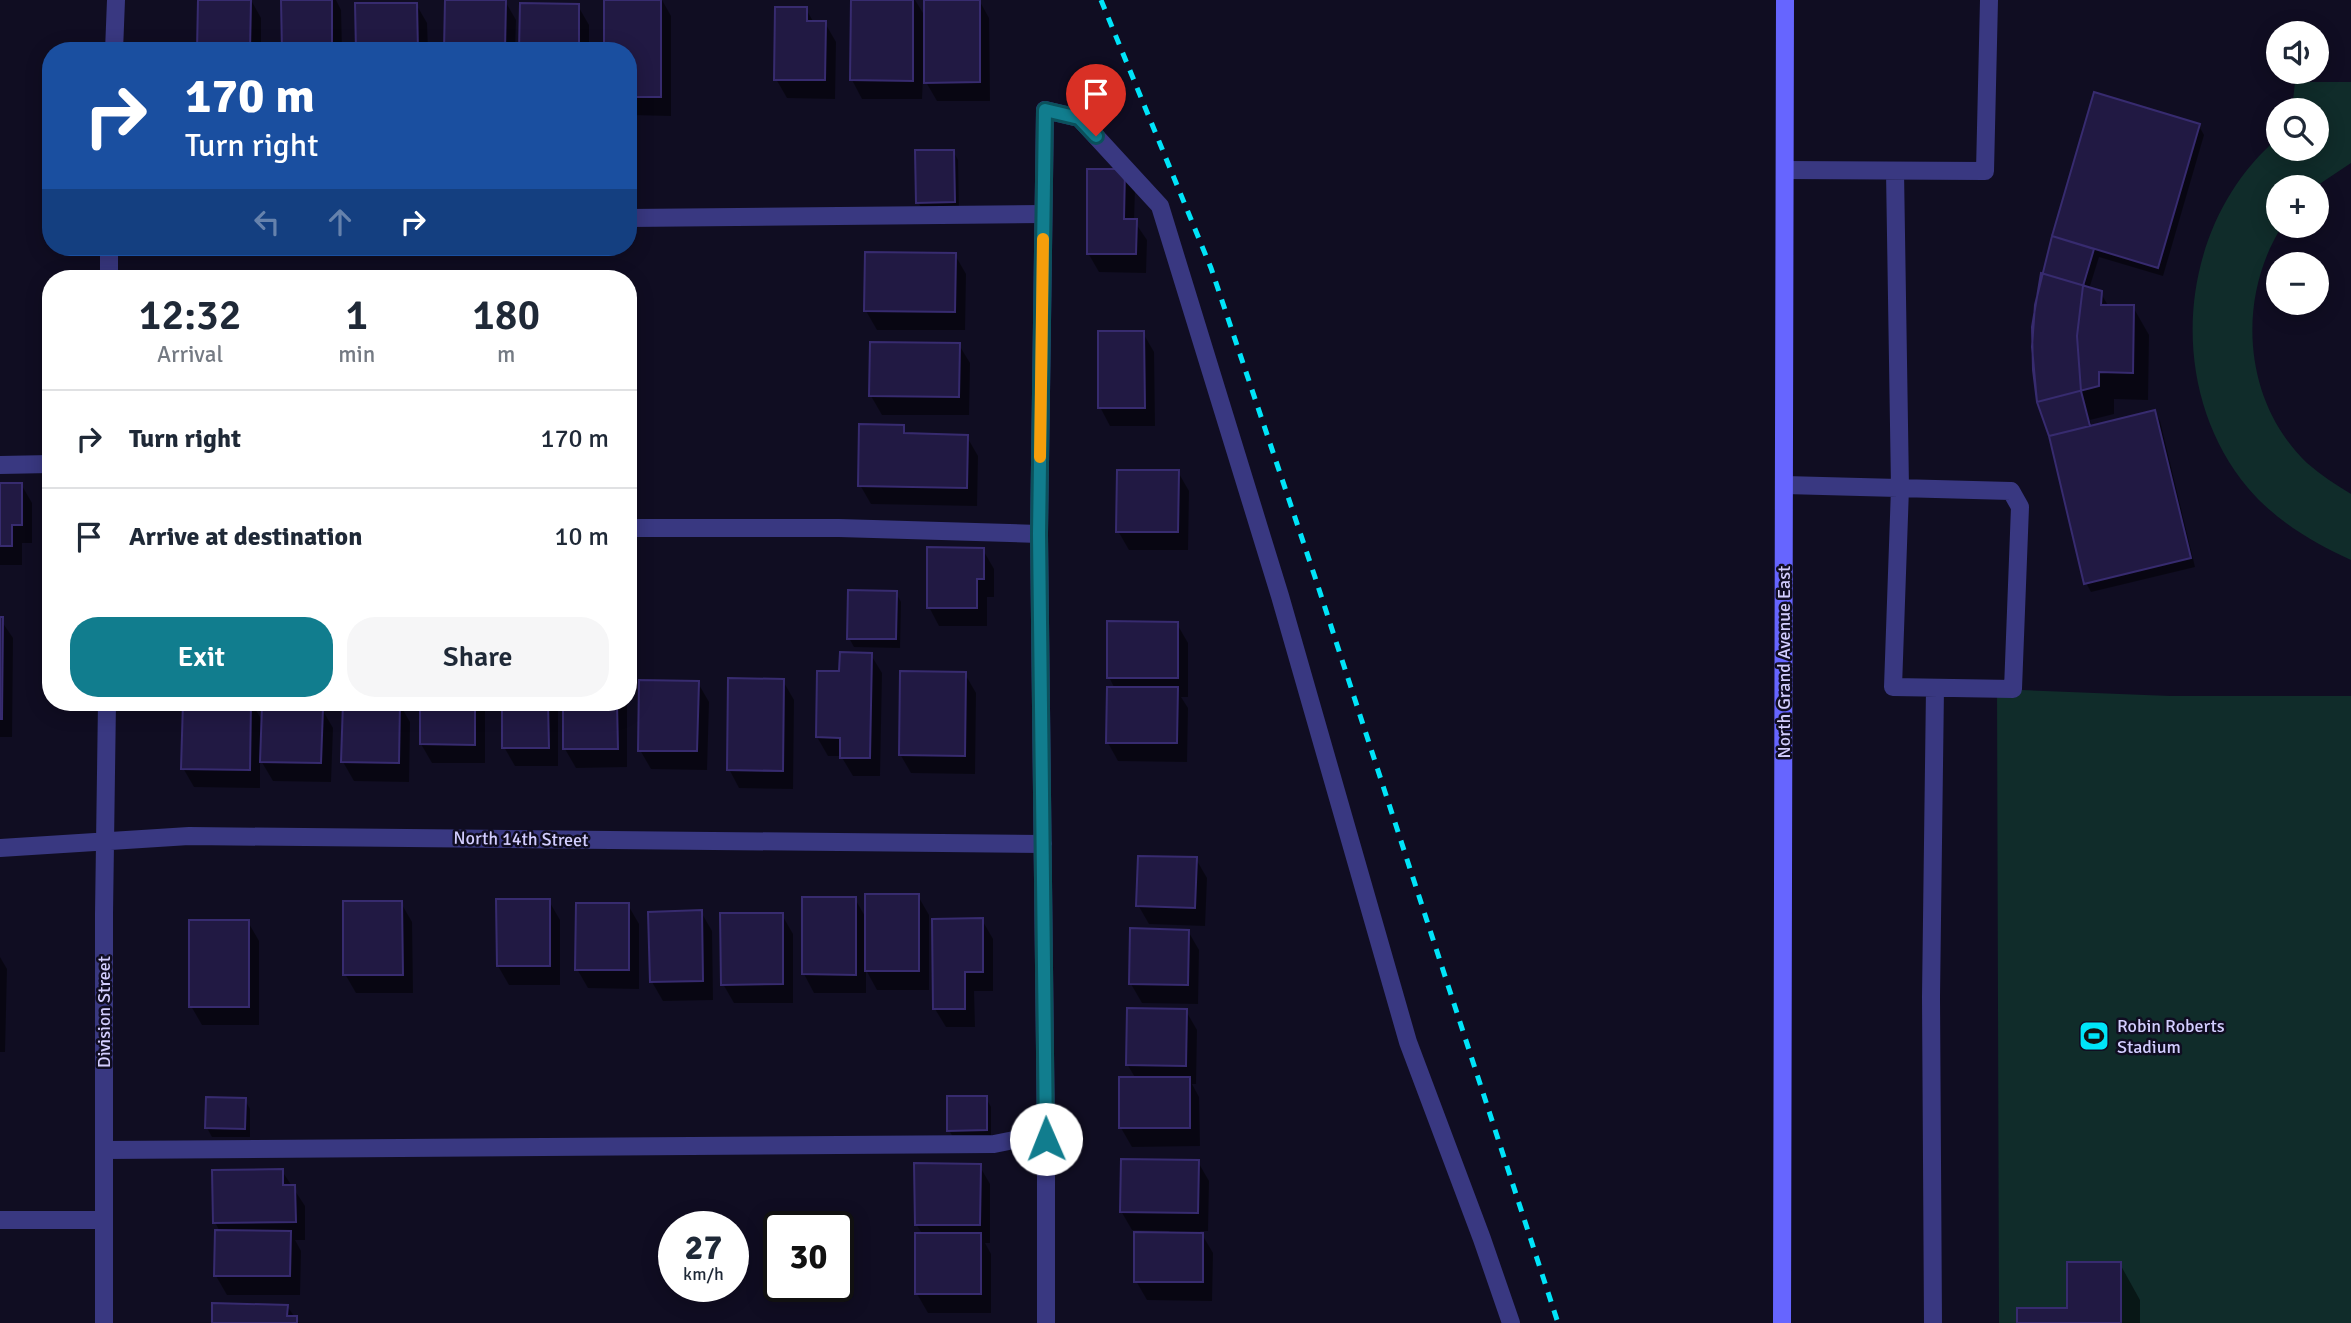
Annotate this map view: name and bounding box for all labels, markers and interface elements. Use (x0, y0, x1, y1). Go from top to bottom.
map controls (2266, 21, 2329, 315)
button: sound (2266, 21, 2329, 84)
pin (1066, 64, 1126, 136)
text: 170 m (185, 66, 315, 126)
icon: right (70, 70, 161, 161)
icon: arrive (1077, 75, 1115, 113)
button: search (2266, 98, 2329, 161)
text: Turn right (185, 126, 318, 165)
button: + (2266, 175, 2329, 238)
icon: left (248, 203, 286, 241)
icon: ahead (321, 203, 359, 241)
icon: right (394, 203, 432, 241)
button: − (2266, 252, 2329, 315)
text: 12:32 (139, 290, 241, 341)
text: 1 (345, 290, 368, 341)
text: 180 (472, 290, 540, 341)
text: Arrival (157, 340, 223, 369)
text: min (338, 340, 375, 369)
text: m (497, 340, 515, 369)
icon: right (70, 420, 108, 458)
text: Turn right (129, 423, 241, 455)
text: 170 m (540, 423, 609, 455)
icon: arrive (70, 518, 108, 556)
text: Arrive at destination (129, 521, 362, 553)
text: 10 m (554, 521, 609, 553)
street label: North Grand Avenue East (1773, 566, 1795, 758)
button: Exit (70, 617, 333, 697)
button: Share (347, 617, 609, 697)
street label: North 14th Street (453, 827, 589, 851)
street label: Division Street (93, 956, 115, 1068)
place label: Robin Roberts Stadium (2117, 1015, 2225, 1058)
sports icon: Robin Roberts Stadium (2077, 1019, 2111, 1053)
position arrow (1009, 1102, 1083, 1176)
speed limit sign: 30 (763, 1211, 854, 1302)
text: 27 (685, 1226, 722, 1269)
text: km/h (683, 1263, 724, 1285)

